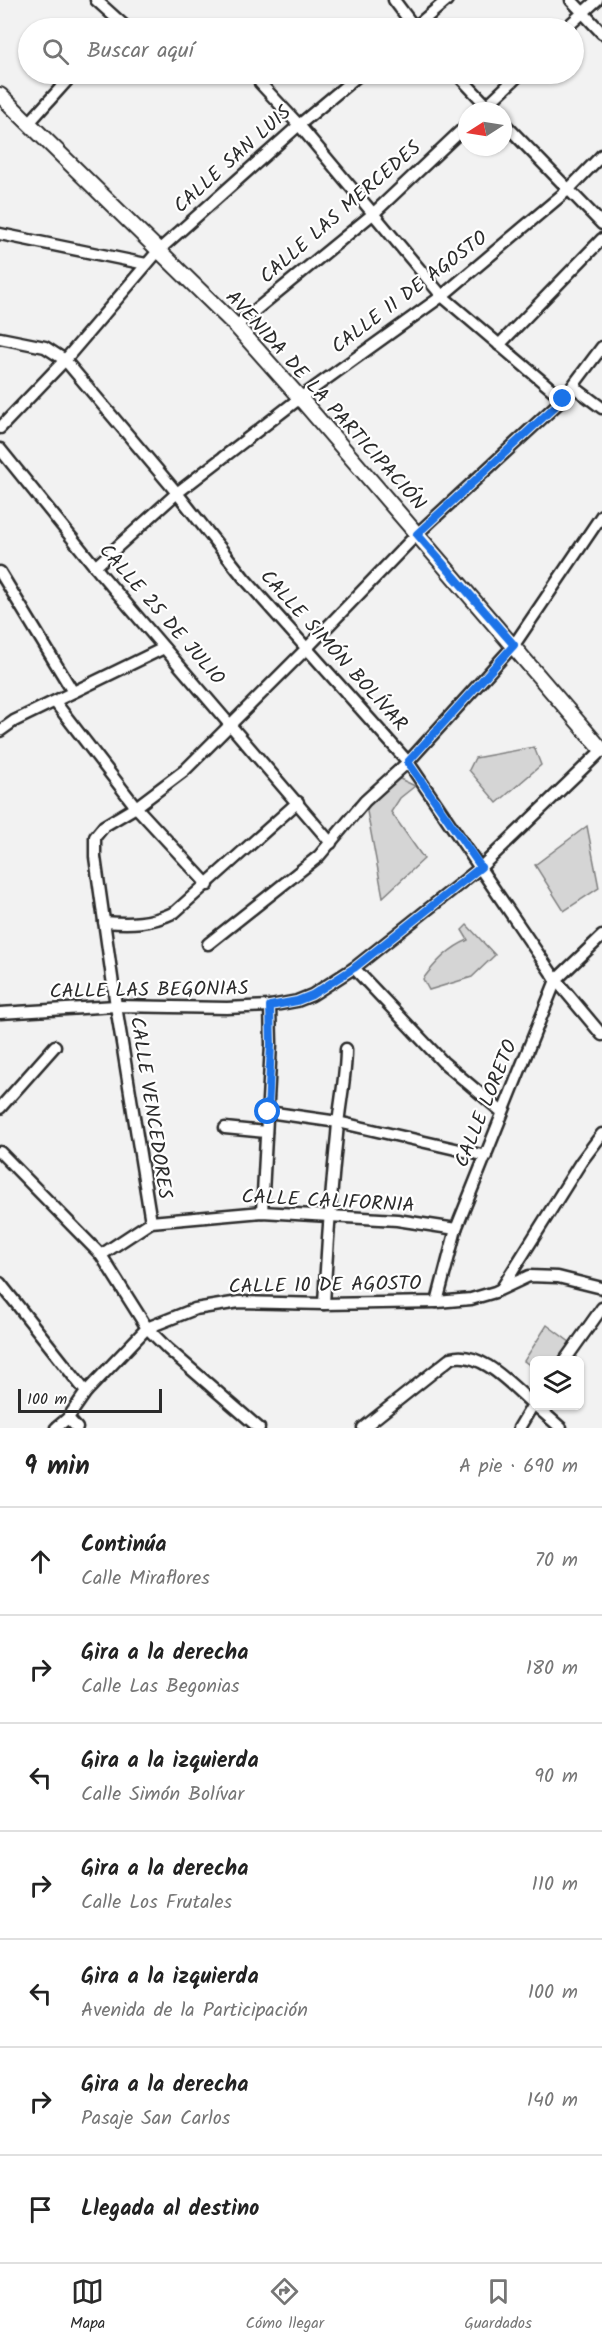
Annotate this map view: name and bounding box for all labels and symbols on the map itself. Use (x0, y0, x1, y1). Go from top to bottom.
street label: CALLE SAN LUIS (167, 98, 300, 222)
north arrow (458, 102, 512, 156)
street label: CALLE LAS MERCEDES (253, 133, 429, 292)
street label: CALLE 11 DE AGOSTO (325, 223, 495, 363)
street label: AVENIDA DE LA PARTICIPACIÓN (217, 283, 433, 519)
route end (549, 385, 575, 411)
street label: CALLE 25 DE JULIO (90, 537, 232, 693)
street label: CALLE SIMÓN BOLÍVAR (251, 563, 415, 739)
street label: CALLE LAS BEGONIAS (49, 973, 249, 1009)
street label: CALLE VENCEDORES (120, 1014, 180, 1202)
street label: CALLE LORETO (447, 1035, 527, 1173)
route start (254, 1098, 280, 1124)
street label: CALLE CALIFORNIA (241, 1181, 415, 1223)
street label: CALLE 10 DE AGOSTO (228, 1268, 422, 1304)
scale bar (18, 1386, 162, 1414)

